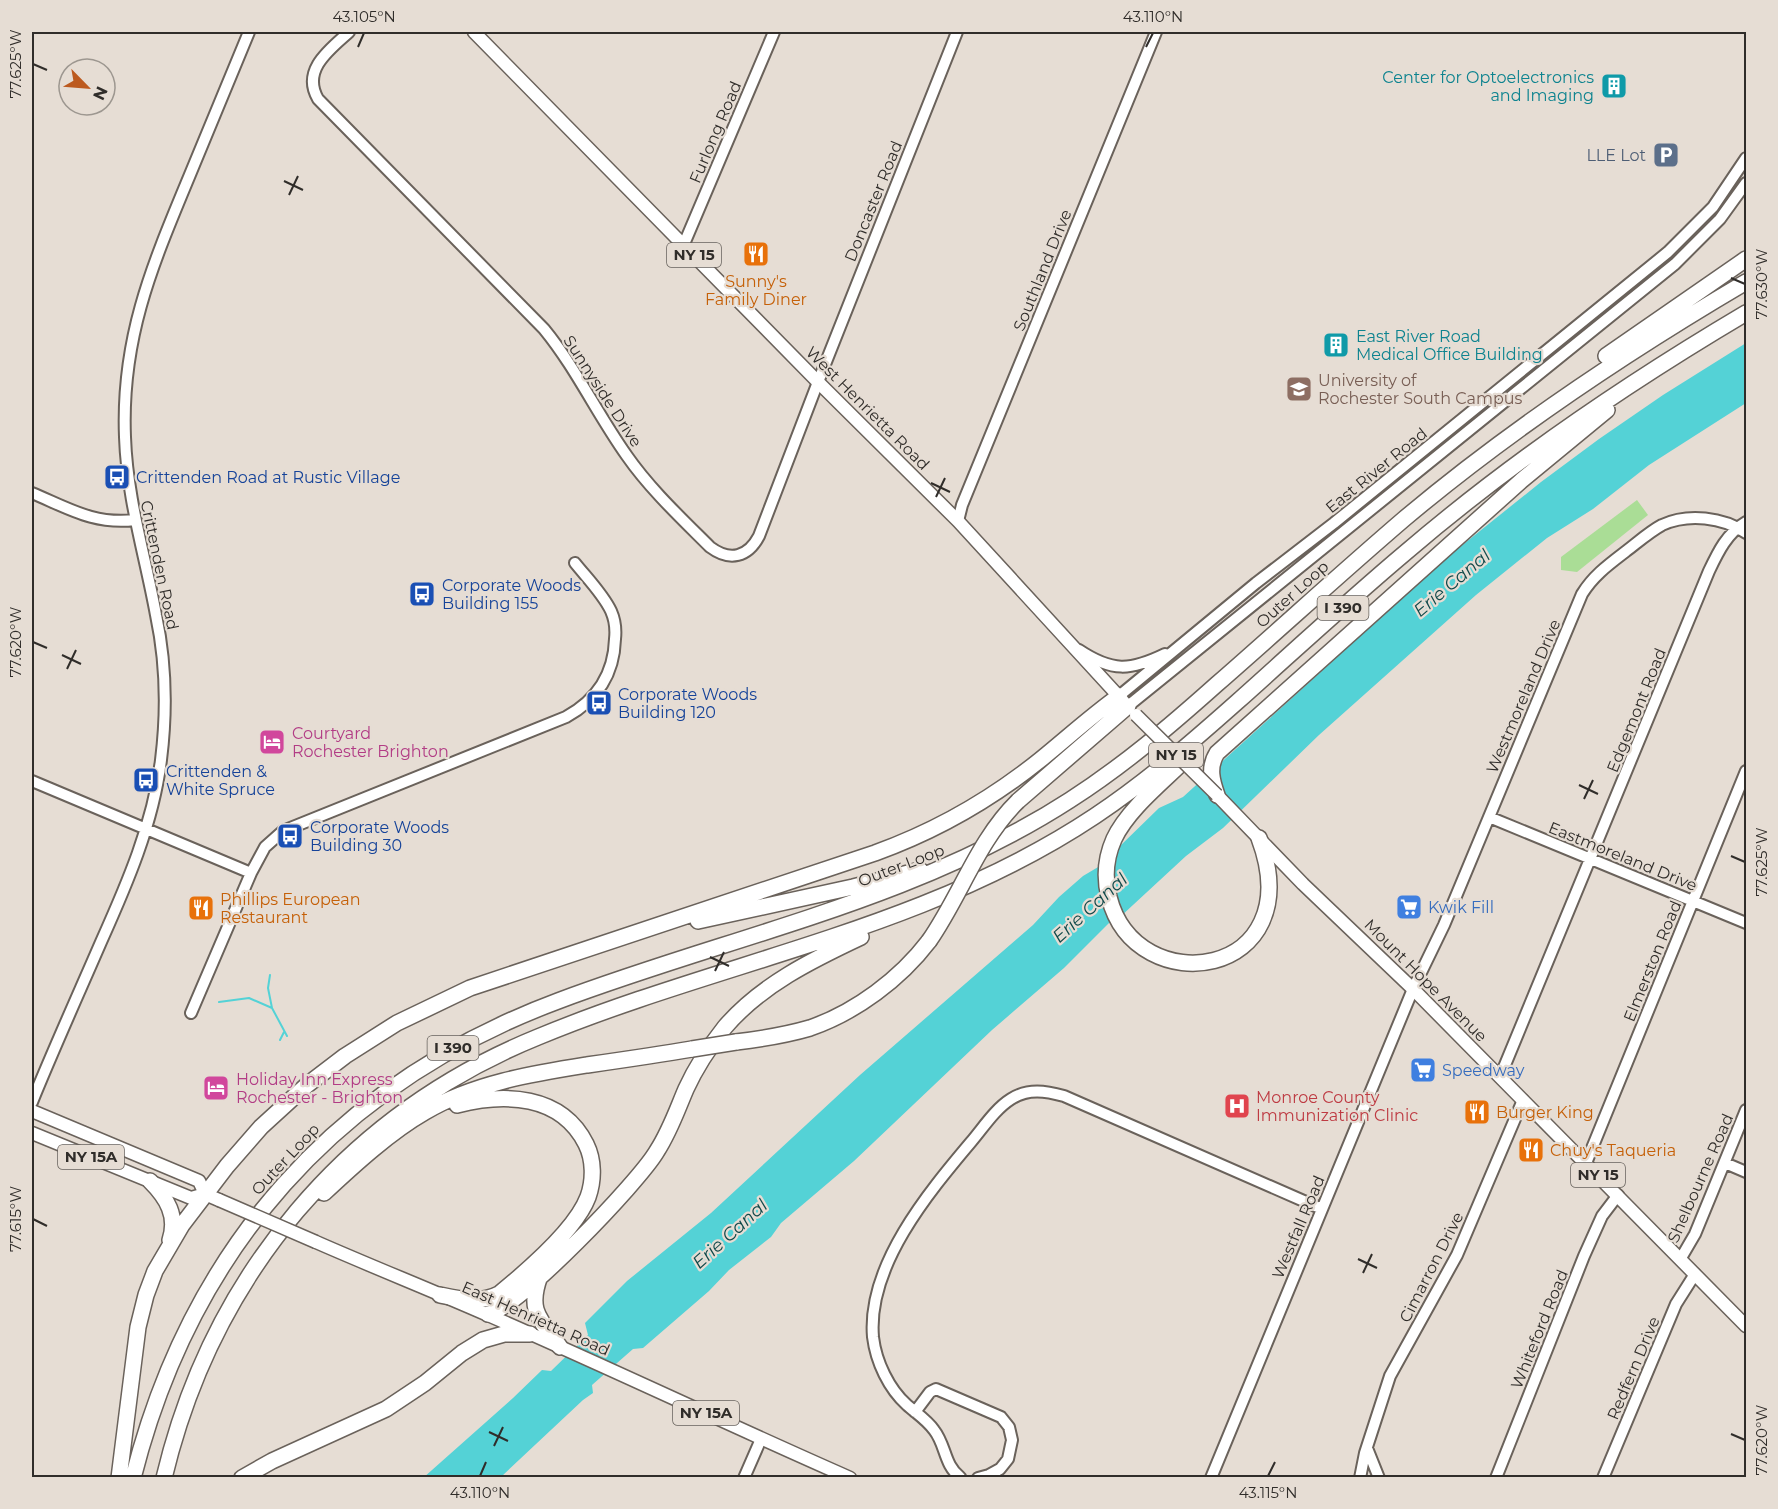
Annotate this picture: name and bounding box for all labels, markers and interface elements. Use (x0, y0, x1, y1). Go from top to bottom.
text: 43.105°N (332, 7, 396, 26)
text: 43.110°N (1123, 7, 1183, 26)
text: 77.625°W (6, 29, 25, 99)
north arrow (57, 57, 117, 117)
place label: Center for Optoelectronics and Imaging (1382, 68, 1594, 105)
building icon: Center for Optoelectronics and Imaging (1599, 71, 1629, 101)
street label: Furlong Road (685, 78, 746, 186)
text: N (89, 83, 111, 103)
street label: Doncaster Road (841, 138, 906, 264)
parking icon: LLE Lot (1651, 140, 1681, 170)
place label: LLE Lot (1586, 146, 1646, 165)
street label: Southland Drive (1009, 207, 1076, 334)
restaurant icon: Sunny's Family Diner (741, 239, 771, 269)
road number: NY 15 (667, 243, 721, 267)
text: 77.630°W (1752, 248, 1771, 319)
place label: Sunny's Family Diner (705, 272, 807, 309)
place label: East River Road Medical Office Building (1356, 327, 1543, 364)
building icon: East River Road Medical Office Building (1321, 330, 1351, 360)
street label: Sunnyside Drive (559, 332, 646, 451)
street label: West Henrietta Road (802, 343, 933, 474)
place label: University of Rochester South Campus (1318, 371, 1523, 408)
school or university icon: University of Rochester South Campus (1284, 374, 1314, 404)
street label: East River Road (1322, 424, 1431, 517)
bus stop icon: Crittenden Road at Rustic Village (102, 462, 132, 492)
place label: Crittenden Road at Rustic Village (136, 468, 400, 487)
street label: Crittenden Road (136, 499, 183, 632)
water label: Erie Canal (1409, 544, 1495, 621)
street label: Outer Loop (1252, 557, 1333, 632)
place label: Corporate Woods Building 155 (442, 576, 581, 613)
bus stop icon: Corporate Woods Building 155 (407, 579, 437, 609)
road number: I 390 (1318, 596, 1368, 620)
text: 77.620°W (6, 606, 25, 677)
street label: Westmoreland Drive (1482, 616, 1564, 776)
street label: Edgemont Road (1603, 645, 1670, 775)
place label: Corporate Woods Building 120 (618, 685, 757, 722)
bus stop icon: Corporate Woods Building 120 (584, 688, 614, 718)
place label: Courtyard Rochester Brighton (292, 724, 449, 761)
hotel icon: Courtyard Rochester Brighton (257, 727, 287, 757)
road number: NY 15 (1149, 743, 1203, 767)
place label: Crittenden & White Spruce (166, 762, 275, 799)
bus stop icon: Crittenden & White Spruce (131, 765, 161, 795)
place label: Corporate Woods Building 30 (310, 818, 449, 855)
street label: Eastmoreland Drive (1546, 818, 1700, 895)
bus stop icon: Corporate Woods Building 30 (275, 821, 305, 851)
text: 77.625°W (1752, 827, 1771, 897)
street label: Outer Loop (855, 840, 947, 891)
water label: Erie Canal (1048, 868, 1132, 947)
place label: Phillips European Restaurant (220, 890, 360, 927)
supermarket icon: Kwik Fill (1394, 892, 1424, 922)
restaurant icon: Phillips European Restaurant (186, 893, 216, 923)
place label: Kwik Fill (1428, 898, 1494, 917)
street label: Elmerston Road (1620, 898, 1685, 1025)
street label: Mount Hope Avenue (1360, 915, 1491, 1046)
road number: I 390 (428, 1036, 478, 1060)
supermarket icon: Speedway (1408, 1055, 1438, 1085)
place label: Speedway (1442, 1061, 1525, 1080)
place label: Holiday Inn Express Rochester - Brighton (236, 1070, 403, 1107)
hotel icon: Holiday Inn Express Rochester - Brighton (201, 1073, 231, 1103)
place label: Monroe County Immunization Clinic (1256, 1088, 1418, 1125)
hospital icon: Monroe County Immunization Clinic (1222, 1091, 1252, 1121)
restaurant icon: Burger King (1462, 1097, 1492, 1127)
place label: Burger King (1496, 1103, 1594, 1122)
street label: Shelbourne Road (1663, 1111, 1737, 1246)
street label: Outer Loop (247, 1120, 323, 1199)
restaurant icon: Chuy's Taqueria (1516, 1135, 1546, 1165)
place label: Chuy's Taqueria (1550, 1141, 1676, 1160)
road number: NY 15A (58, 1145, 124, 1169)
road number: NY 15 (1571, 1163, 1625, 1187)
street label: Westfall Road (1268, 1173, 1329, 1282)
text: 77.615°W (6, 1186, 25, 1252)
water label: Erie Canal (688, 1194, 772, 1273)
street label: Cimarron Drive (1395, 1209, 1467, 1326)
street label: Whiteford Road (1507, 1267, 1572, 1391)
street label: East Henrietta Road (459, 1277, 613, 1360)
street label: Redfern Drive (1603, 1314, 1664, 1423)
road number: NY 15A (673, 1401, 739, 1425)
text: 77.620°W (1752, 1404, 1771, 1475)
text: 43.110°N (450, 1483, 510, 1502)
text: 43.115°N (1239, 1483, 1297, 1502)

